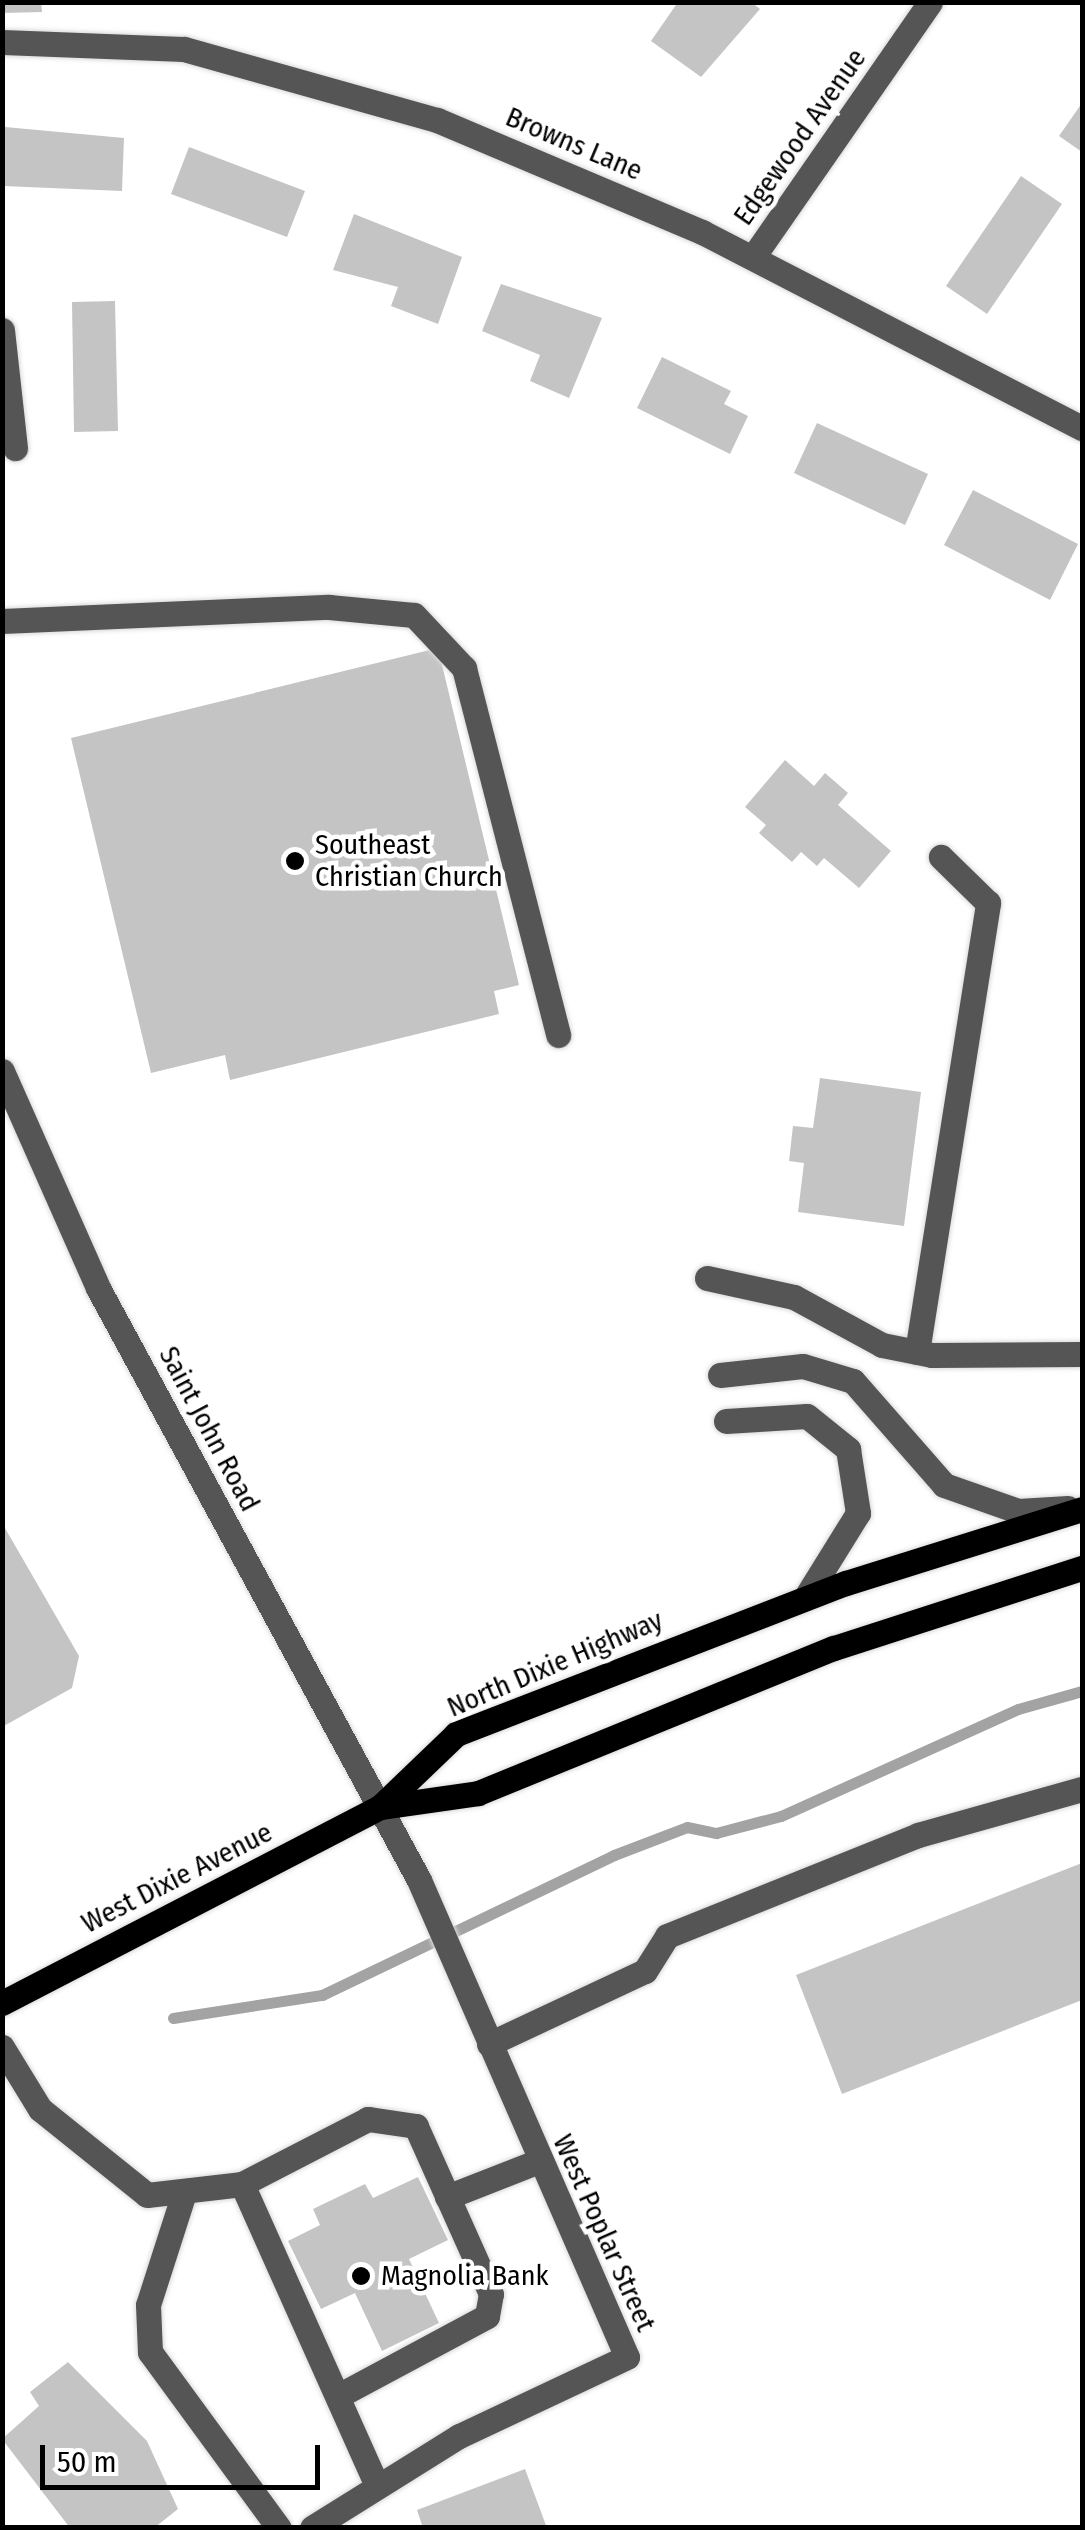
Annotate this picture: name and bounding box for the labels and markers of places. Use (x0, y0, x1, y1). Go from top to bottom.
place label: Southeast Christian Church (315, 828, 503, 894)
marker: Southeast Christian Church (284, 850, 306, 872)
place label: Magnolia Bank (381, 2259, 549, 2293)
marker: Magnolia Bank (350, 2265, 372, 2287)

